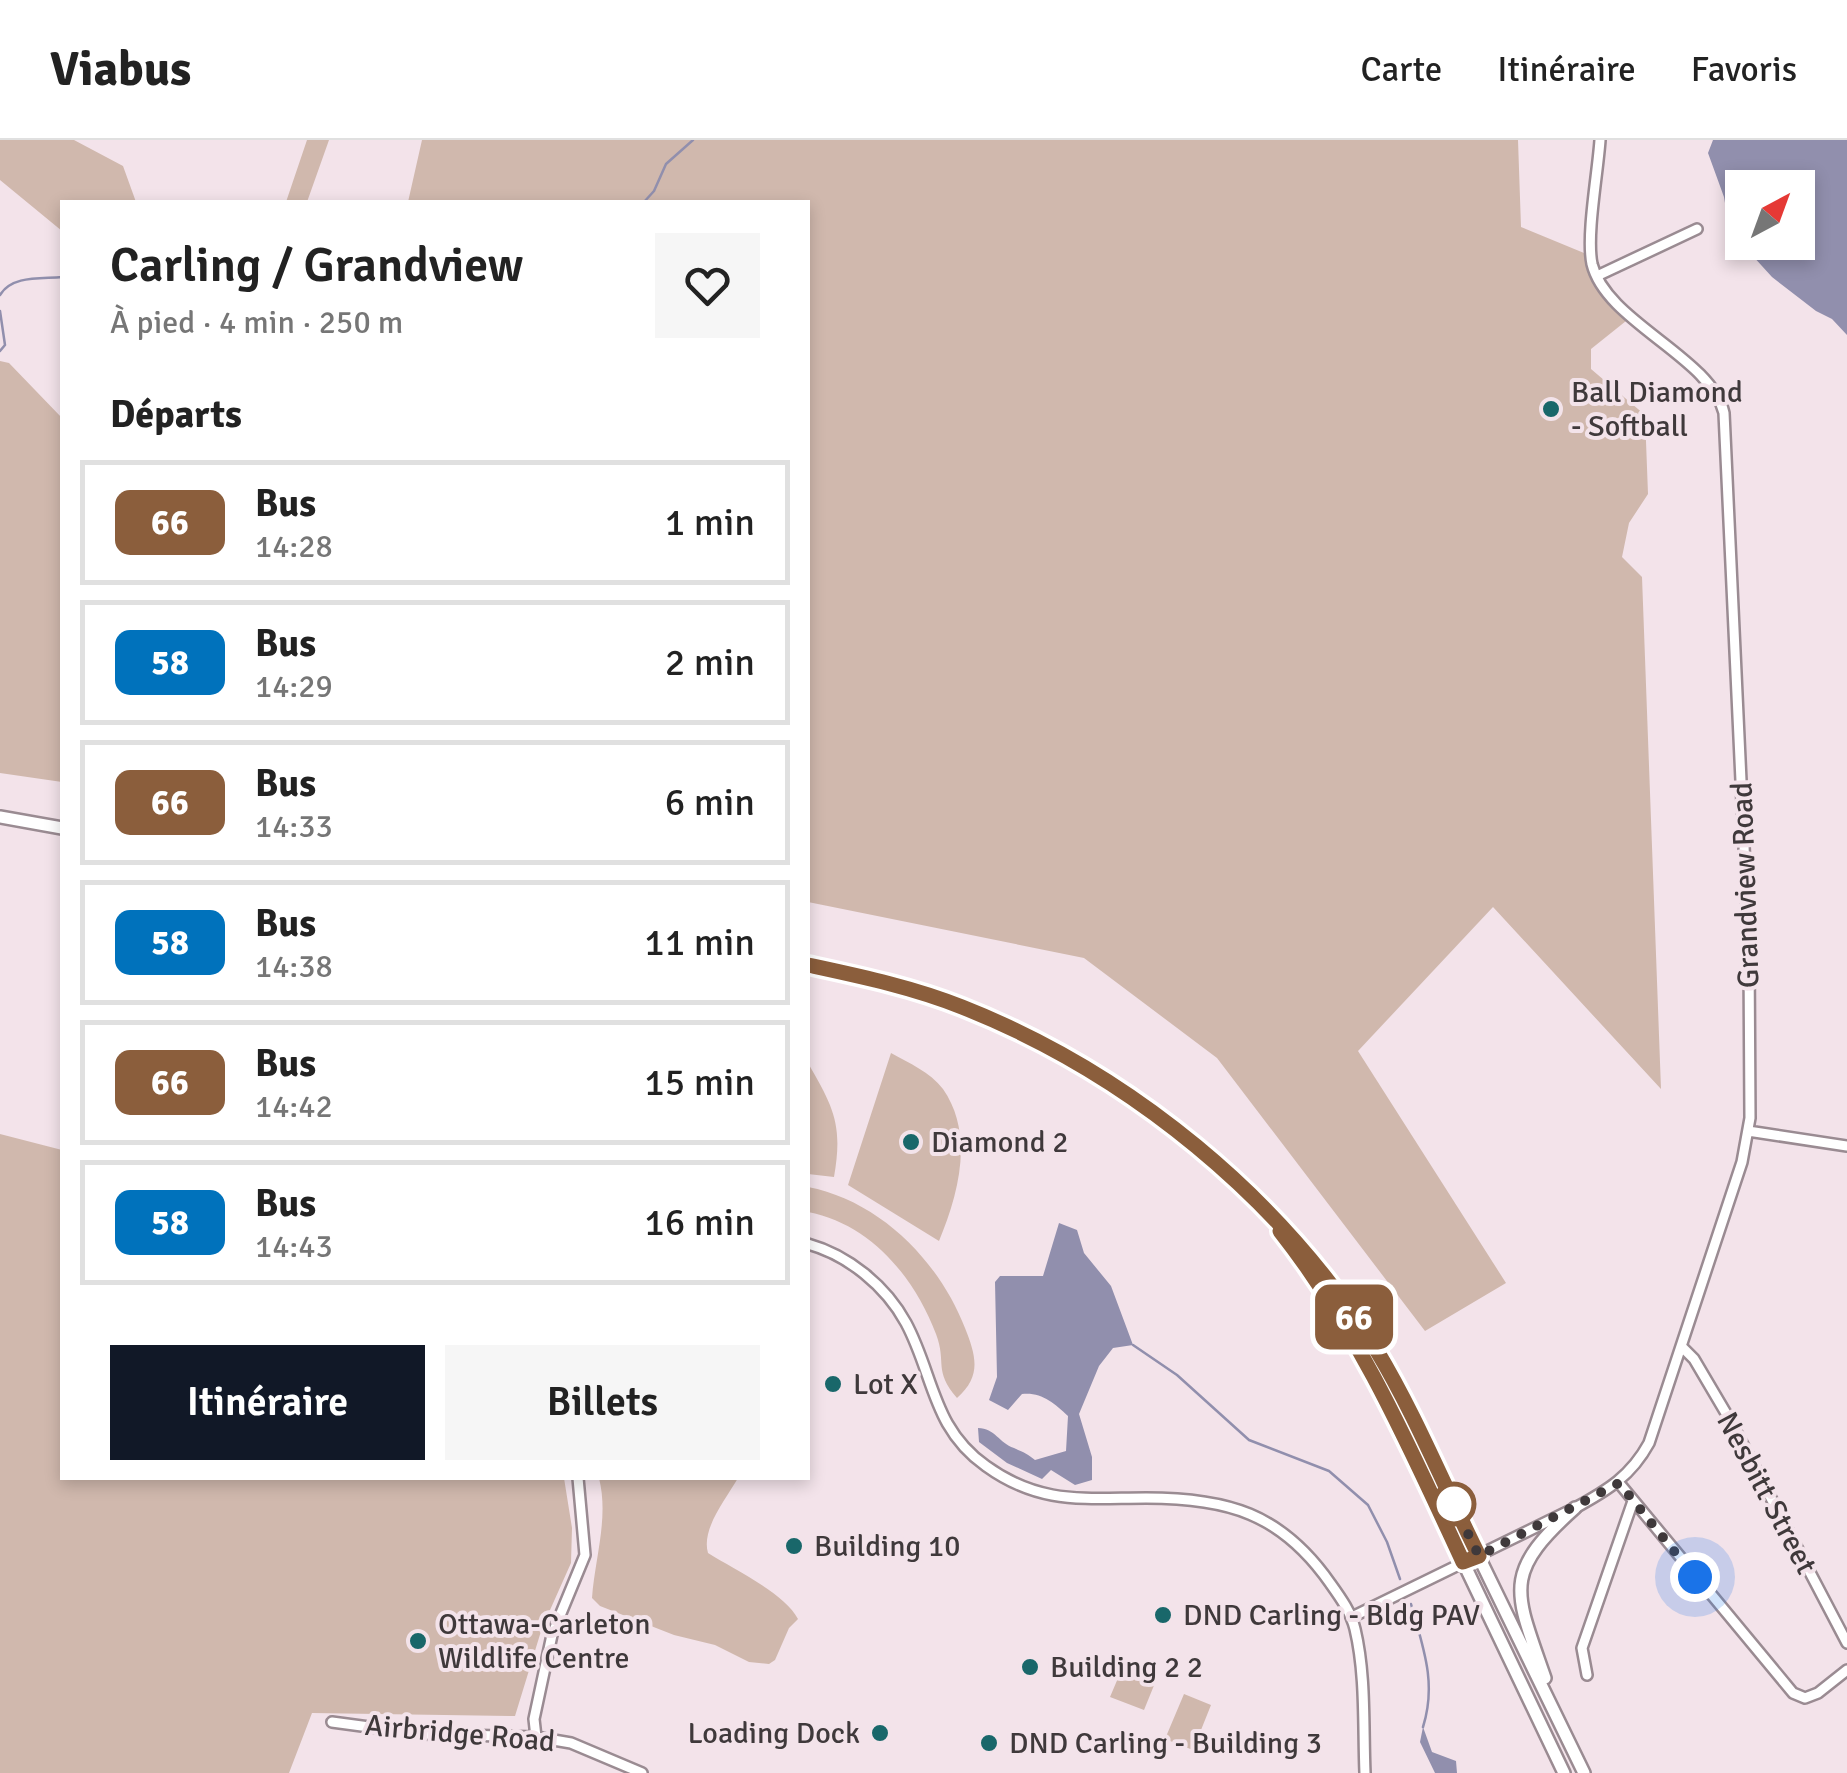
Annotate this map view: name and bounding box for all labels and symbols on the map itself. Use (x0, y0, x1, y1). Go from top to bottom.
north arrow (1725, 170, 1815, 260)
place label: Ball Diamond - Softball (1571, 374, 1743, 445)
marker: Ball Diamond - Softball (1540, 398, 1562, 420)
street label: Grandview Road (1723, 781, 1768, 989)
place label: Diamond 2 (931, 1124, 1068, 1161)
marker: Diamond 2 (900, 1131, 922, 1153)
line badge: 66 (1309, 1284, 1399, 1350)
place label: Lot X (853, 1366, 918, 1403)
marker: Lot X (822, 1373, 844, 1395)
street label: Nesbitt Street (1708, 1406, 1825, 1581)
unlabelled marker (1433, 1483, 1475, 1525)
place label: Building 10 (814, 1528, 960, 1565)
marker: Building 10 (783, 1535, 805, 1557)
your location (1670, 1552, 1720, 1602)
place label: DND Carling - Bldg PAV (1183, 1597, 1480, 1634)
marker: DND Carling - Bldg PAV (1152, 1604, 1174, 1626)
place label: Ottawa-Carleton Wildlife Centre (438, 1606, 651, 1677)
marker: Ottawa-Carleton Wildlife Centre (407, 1630, 429, 1652)
place label: Building 2 2 (1050, 1649, 1203, 1686)
marker: Building 2 2 (1019, 1656, 1041, 1678)
street label: Airbridge Road (363, 1707, 557, 1760)
place label: Loading Dock (687, 1715, 860, 1752)
marker: Loading Dock (869, 1722, 891, 1744)
place label: DND Carling - Building 3 (1009, 1725, 1322, 1762)
marker: DND Carling - Building 3 (978, 1732, 1000, 1754)

